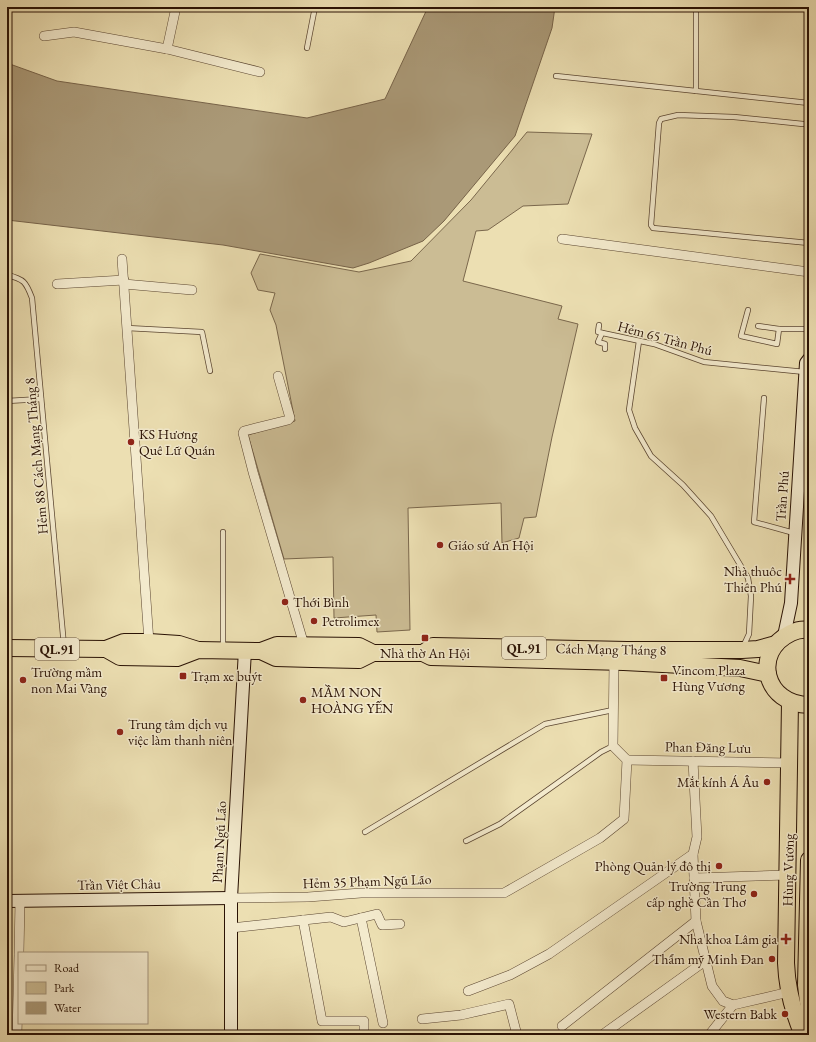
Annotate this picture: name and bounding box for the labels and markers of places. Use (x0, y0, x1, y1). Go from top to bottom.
place label: KS Hương Quê Lữ Quán (139, 425, 216, 459)
marker: KS Hương Quê Lữ Quán (126, 437, 136, 447)
place label: Giáo sứ An Hội (448, 536, 534, 554)
marker: Giáo sứ An Hội (435, 540, 445, 550)
place label: Nhà thuôc Thiên Phú (724, 562, 783, 596)
marker: Nhà thuôc Thiên Phú (785, 574, 795, 584)
place label: Thới Bình (293, 593, 349, 611)
marker: Thới Bình (280, 597, 290, 607)
place label: Petrolimex (322, 612, 379, 630)
marker: Petrolimex (309, 616, 319, 626)
marker: Nhà thờ An Hội (420, 633, 430, 643)
place label: Nhà thờ An Hội (380, 644, 470, 662)
place label: Vincom Plaza Hùng Vương (672, 661, 746, 695)
place label: Trường mầm non Mai Vàng (31, 663, 108, 697)
place label: Trạm xe buýt (191, 667, 263, 685)
marker: Trạm xe buýt (178, 671, 188, 681)
marker: Vincom Plaza Hùng Vương (659, 673, 669, 683)
marker: Trường mầm non Mai Vàng (18, 675, 28, 685)
place label: MẦM NON HOÀNG YẾN (311, 683, 393, 717)
marker: MẦM NON HOÀNG YẾN (298, 695, 308, 705)
place label: Trung tâm dịch vụ việc làm thanh niên (128, 715, 233, 749)
marker: Trung tâm dịch vụ việc làm thanh niên (115, 727, 125, 737)
place label: Mắt kính Á Âu (677, 773, 760, 791)
marker: Mắt kính Á Âu (762, 777, 772, 787)
place label: Phòng Quản lý đô thị (595, 857, 712, 875)
marker: Phòng Quản lý đô thị (714, 861, 724, 871)
place label: Trường Trung cấp nghề Cần Thơ (647, 877, 747, 911)
marker: Trường Trung cấp nghề Cần Thơ (749, 889, 759, 899)
place label: Nha khoa Lâm gia (679, 930, 777, 948)
marker: Nha khoa Lâm gia (780, 933, 792, 945)
place label: Thẩm mỹ Minh Đan (652, 950, 765, 968)
marker: Thẩm mỹ Minh Đan (767, 954, 777, 964)
place label: Western Babk (704, 1005, 777, 1023)
marker: Western Babk (780, 1009, 790, 1019)

